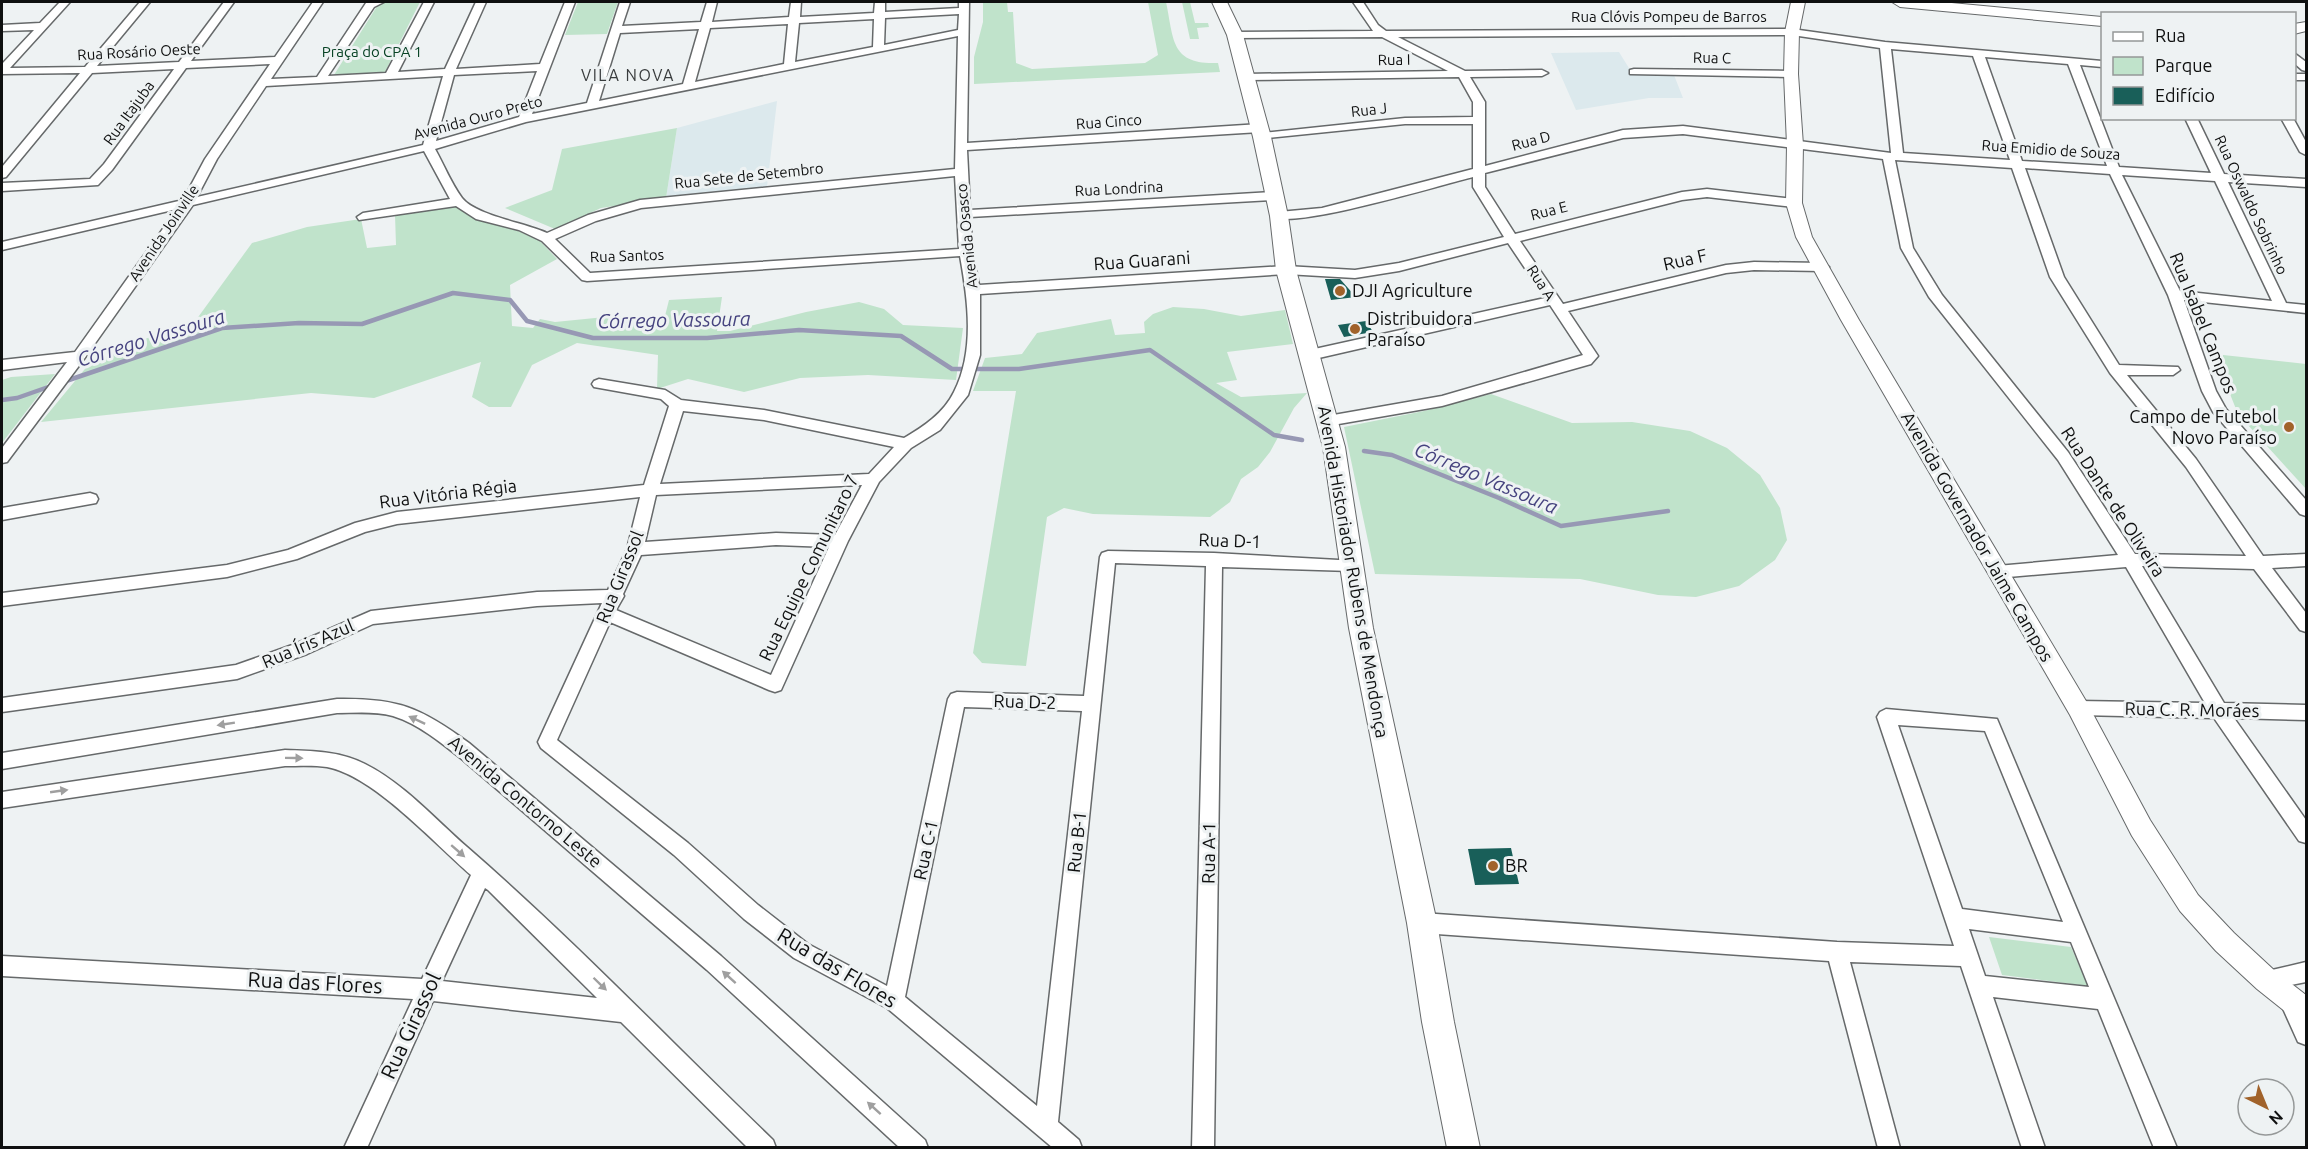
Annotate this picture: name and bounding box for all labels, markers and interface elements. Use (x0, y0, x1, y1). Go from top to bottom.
street label: Rua Clóvis Pompeu de Barros (1571, 8, 1767, 25)
legend (2101, 12, 2296, 120)
text: Rua (2155, 25, 2186, 45)
street label: Rua Rosário Oeste (77, 40, 201, 63)
park label: Praça do CPA 1 (322, 43, 422, 60)
street label: Rua C (1693, 49, 1731, 66)
street label: Rua I (1377, 51, 1411, 68)
text: Parque (2155, 55, 2212, 75)
district label: VILA NOVA (581, 66, 675, 84)
street label: Rua Itajuba (100, 77, 158, 148)
text: Edifício (2155, 85, 2215, 105)
street label: Avenida Ouro Preto (411, 92, 544, 143)
street label: Rua J (1350, 99, 1388, 120)
street label: Rua Cinco (1075, 111, 1143, 132)
street label: Rua D (1510, 127, 1552, 154)
street label: Rua Oswaldo Sobrinho (2212, 132, 2291, 277)
street label: Rua Emidio de Souza (1981, 136, 2121, 163)
street label: Rua Sete de Setembro (674, 159, 824, 192)
street label: Rua Londrina (1074, 178, 1164, 199)
street label: Avenida Joinville (125, 181, 202, 284)
street label: Avenida Osasco (953, 183, 980, 289)
street label: Rua E (1529, 198, 1569, 223)
street label: Rua F (1661, 244, 1709, 274)
street label: Rua Santos (590, 246, 664, 265)
street label: Rua Guarani (1093, 247, 1191, 273)
street label: Rua Isabel Campos (2166, 249, 2241, 396)
street label: Rua A (1524, 262, 1559, 304)
place label: DJI Agriculture (1352, 280, 1473, 300)
marker: DJI Agriculture (1333, 284, 1347, 298)
water label: Córrego Vassoura (74, 304, 228, 371)
water label: Córrego Vassoura (597, 307, 751, 332)
place label: Distribuidora Paraíso (1367, 308, 1472, 349)
marker: Distribuidora Paraíso (1348, 322, 1362, 336)
street label: Avenida Historiador Rubens de Mendonça (1315, 404, 1393, 739)
place label: Campo de Futebol Novo Paraíso (2129, 406, 2277, 447)
street label: Avenida Governador Jaime Campos (1898, 408, 2058, 665)
marker: Campo de Futebol Novo Paraíso (2282, 420, 2296, 434)
street label: Rua Dante de Oliveira (2058, 423, 2170, 580)
water label: Córrego Vassoura (1411, 437, 1561, 518)
street label: Rua Equipe Comunitaro 7 (754, 471, 862, 664)
street label: Rua Vitória Régia (378, 475, 518, 511)
street label: Rua Girassol (591, 527, 647, 626)
street label: Rua D-1 (1198, 529, 1262, 551)
street label: Rua Íris Azul (258, 614, 357, 671)
street label: Rua D-2 (993, 690, 1057, 712)
street label: Rua C. R. Moráes (2124, 698, 2260, 720)
one-way arrow (409, 716, 426, 725)
one-way arrow (217, 720, 236, 729)
street label: Avenida Contorno Leste (445, 731, 606, 871)
one-way arrow (284, 754, 303, 763)
one-way arrow (50, 787, 69, 796)
street label: Rua B-1 (1063, 810, 1089, 874)
street label: Rua C-1 (909, 818, 941, 882)
street label: Rua A-1 (1197, 822, 1219, 884)
one-way arrow (450, 844, 465, 857)
place label: BR (1505, 855, 1528, 875)
marker: BR (1486, 859, 1500, 873)
street label: Rua das Flores (773, 922, 902, 1012)
street label: Rua das Flores (247, 966, 383, 998)
street label: Rua Girassol (375, 969, 445, 1083)
one-way arrow (722, 970, 737, 984)
one-way arrow (593, 977, 607, 991)
north arrow (2236, 1077, 2296, 1137)
one-way arrow (866, 1101, 881, 1115)
text: N (2266, 1107, 2287, 1129)

